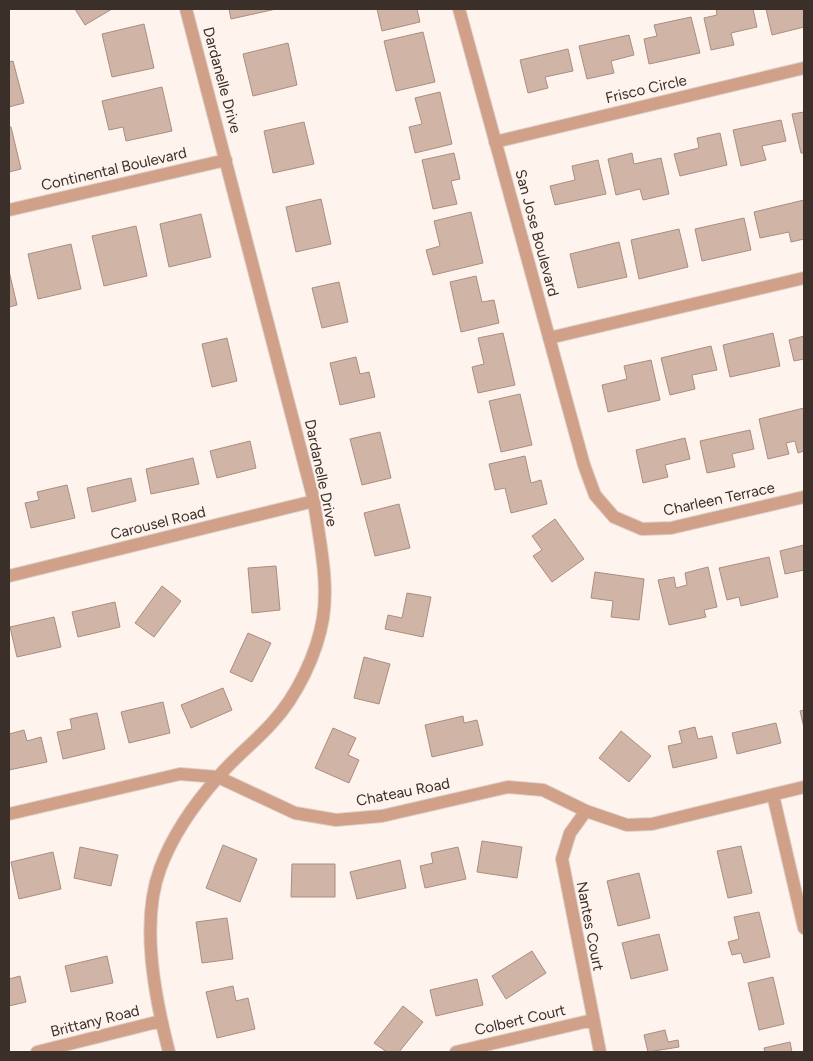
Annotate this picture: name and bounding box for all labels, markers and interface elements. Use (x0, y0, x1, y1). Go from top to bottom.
street label: Dardanelle Drive (199, 25, 245, 135)
street label: Frisco Circle (604, 71, 688, 107)
street label: Continental Boulevard (39, 143, 189, 195)
street label: San Jose Boulevard (511, 167, 563, 299)
street label: Dardanelle Drive (301, 418, 341, 528)
street label: Charleen Terrace (662, 478, 776, 520)
street label: Carousel Road (109, 502, 207, 544)
street label: Chateau Road (355, 774, 451, 810)
street label: Nantes Court (573, 880, 608, 973)
street label: Brittany Road (49, 1001, 141, 1041)
street label: Colbert Court (473, 1001, 568, 1039)

